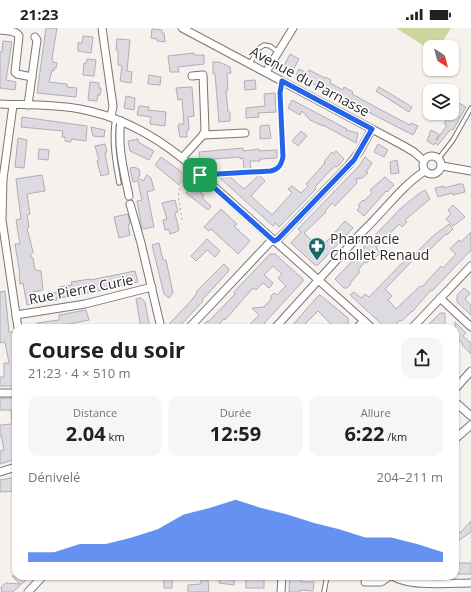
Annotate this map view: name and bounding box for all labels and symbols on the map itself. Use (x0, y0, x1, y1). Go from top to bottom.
north arrow (423, 40, 459, 76)
street label: Avenue du Parnasse (247, 41, 373, 121)
pin (183, 158, 217, 192)
place label: Pharmacie Chollet Renaud (330, 229, 429, 264)
pharmacy icon: Pharmacie Chollet Renaud (307, 236, 327, 261)
street label: Rue Pierre Curie (27, 270, 135, 308)

